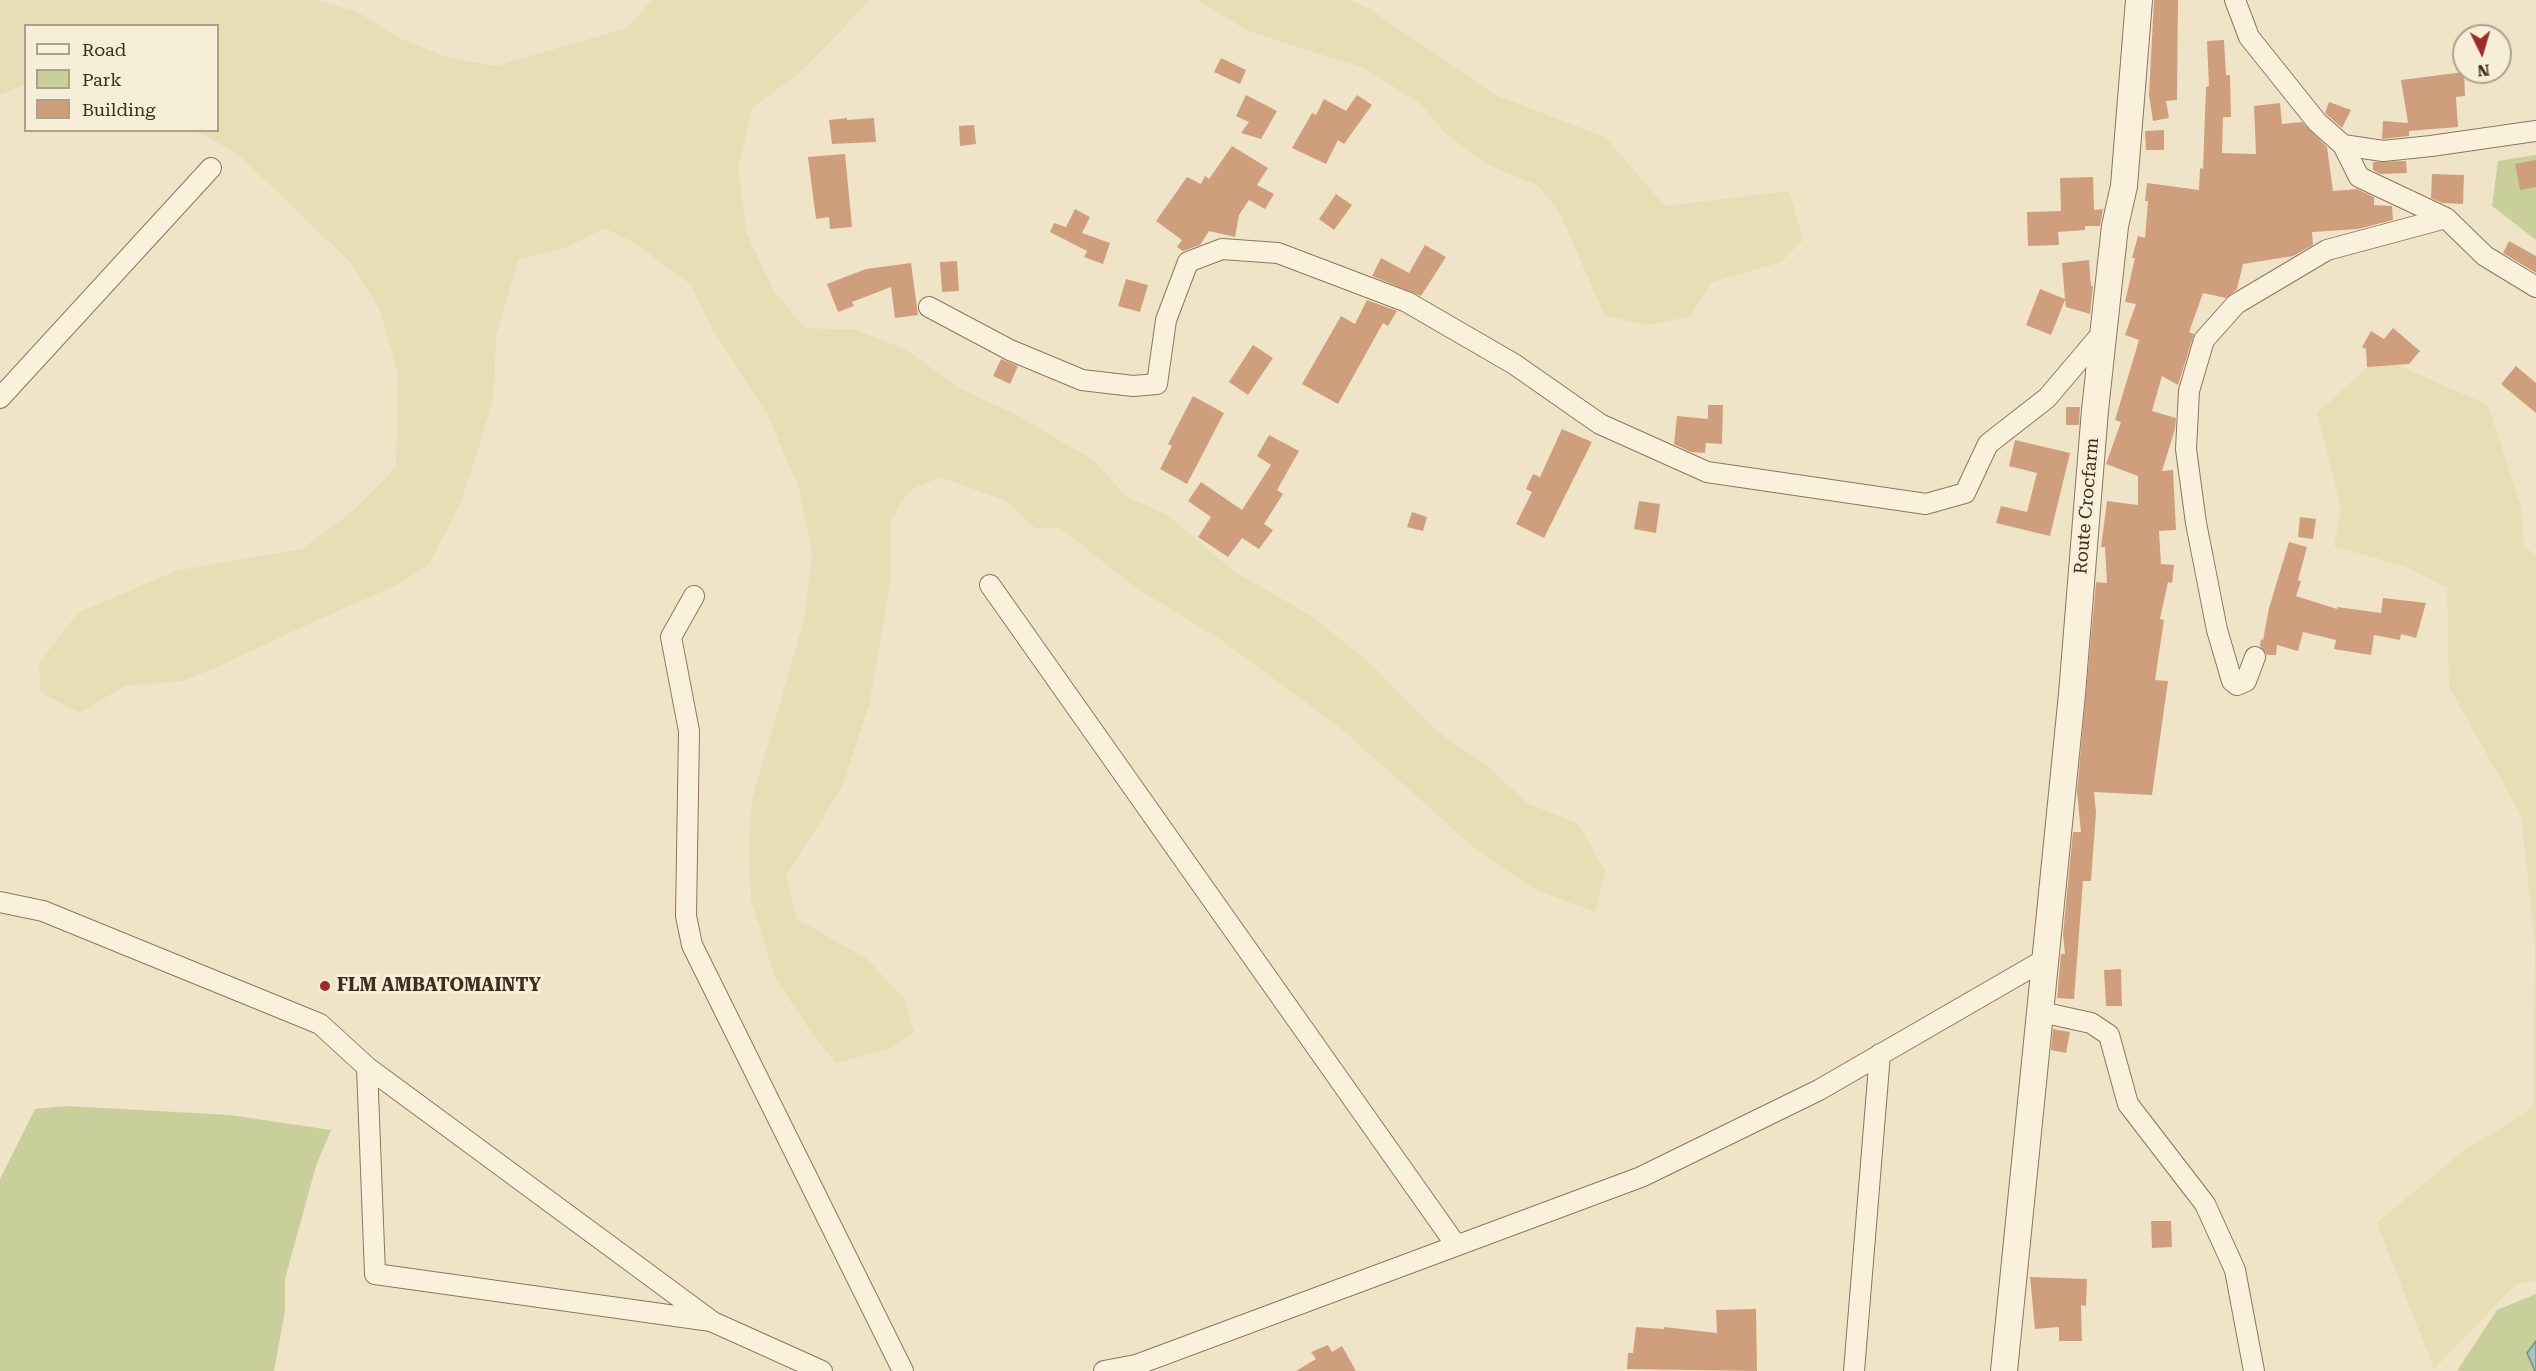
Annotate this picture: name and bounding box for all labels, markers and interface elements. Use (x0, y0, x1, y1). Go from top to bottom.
legend (24, 24, 219, 132)
north arrow (2452, 24, 2512, 84)
text: Road (82, 39, 126, 60)
text: N (2476, 60, 2490, 80)
text: Park (82, 69, 122, 90)
text: Building (82, 99, 156, 120)
street label: Route Crocfarm (2070, 437, 2104, 575)
place label: FLM AMBATOMAINTY (337, 975, 541, 997)
marker: FLM AMBATOMAINTY (318, 979, 332, 993)

